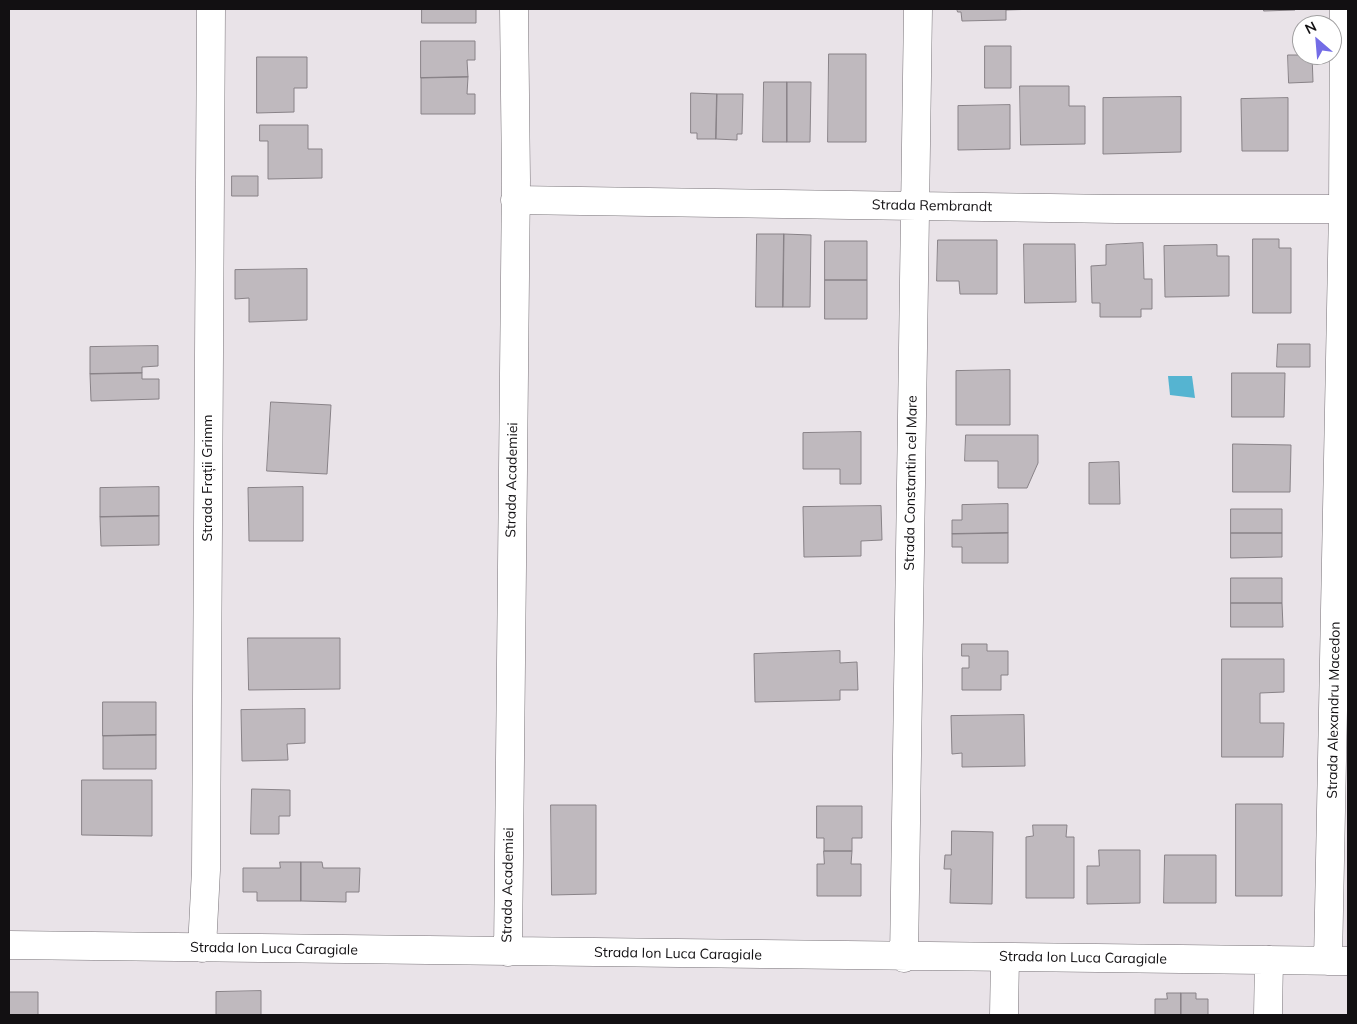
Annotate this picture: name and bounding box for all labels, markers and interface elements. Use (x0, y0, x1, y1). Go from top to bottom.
north arrow (1292, 15, 1342, 65)
text: N (1302, 17, 1319, 38)
street label: Strada Rembrandt (872, 197, 992, 215)
street label: Strada Constantin cel Mare (901, 395, 921, 571)
street label: Strada Frații Grimm (200, 414, 216, 542)
street label: Strada Academiei (503, 422, 521, 538)
street label: Strada Alexandru Macedon (1324, 621, 1344, 799)
street label: Strada Academiei (499, 827, 517, 943)
street label: Strada Ion Luca Caragiale (190, 939, 358, 959)
street label: Strada Ion Luca Caragiale (594, 944, 762, 964)
street label: Strada Ion Luca Caragiale (999, 948, 1167, 968)

